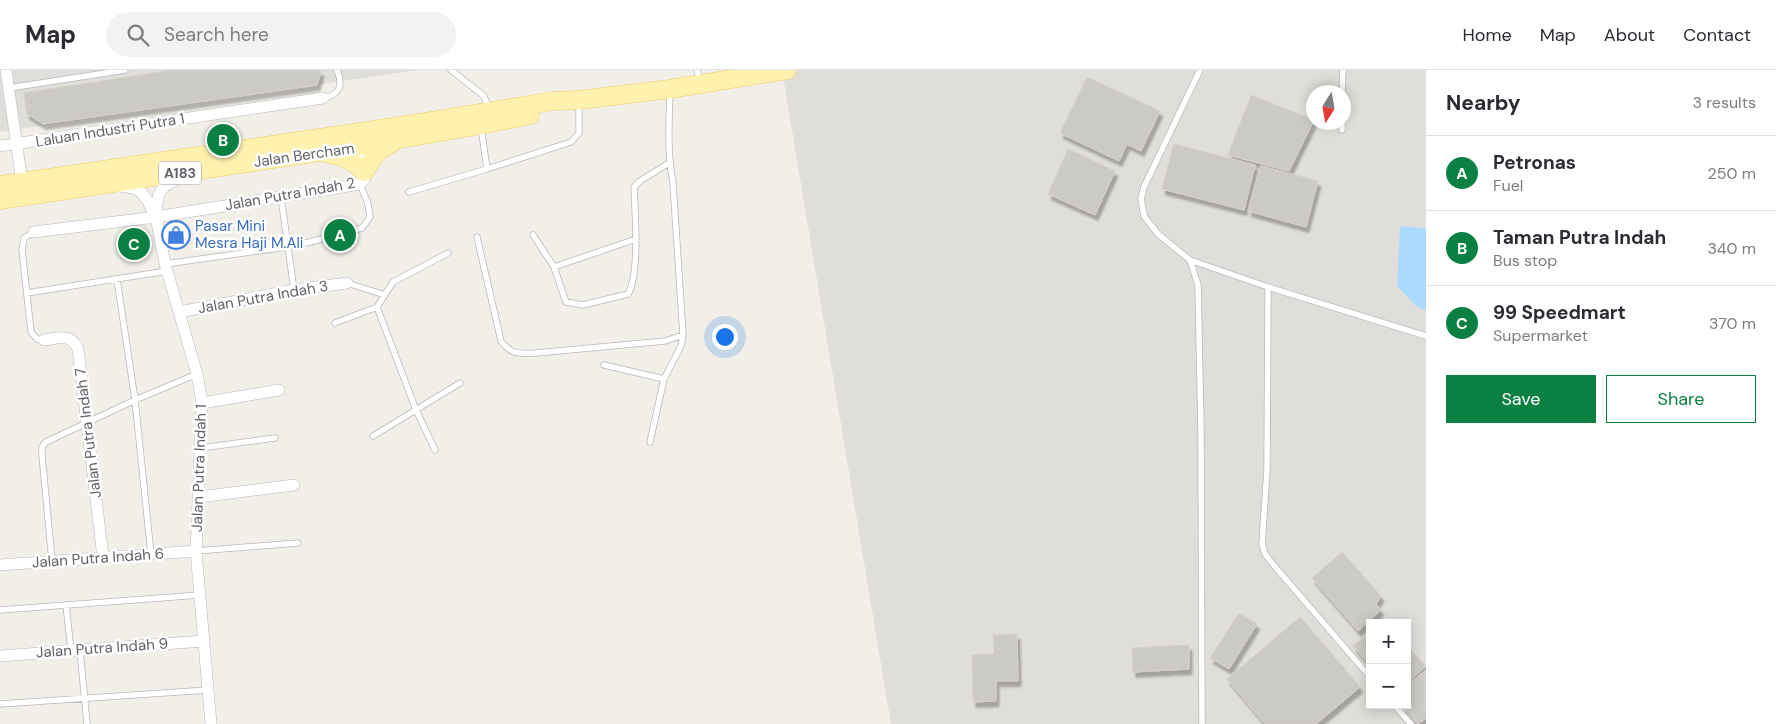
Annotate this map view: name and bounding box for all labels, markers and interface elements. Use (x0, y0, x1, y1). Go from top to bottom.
search box (106, 12, 456, 57)
text: Map (25, 19, 76, 50)
icon: search (124, 21, 152, 49)
text: Search here (164, 22, 269, 47)
text: Home (1462, 23, 1512, 47)
text: Map (1540, 23, 1576, 47)
text: About (1604, 23, 1655, 47)
text: Contact (1683, 23, 1751, 47)
north arrow (1306, 85, 1351, 130)
text: Nearby (1446, 89, 1520, 117)
text: 3 results (1693, 92, 1756, 113)
street label: Laluan Industri Putra 1 (34, 108, 186, 152)
pin: B (207, 121, 239, 159)
street label: Jalan Bercham (252, 138, 356, 172)
text: Petronas (1493, 150, 1576, 175)
road number: A183 (159, 162, 201, 185)
text: A (1456, 163, 1468, 184)
text: 250 m (1708, 163, 1756, 184)
street label: Jalan Putra Indah 2 (223, 173, 357, 215)
text: Fuel (1493, 175, 1523, 196)
place label: Pasar Mini Mesra Haji M.Ali (195, 216, 303, 253)
pin: A (324, 216, 356, 254)
shop icon: Pasar Mini Mesra Haji M.Ali (161, 220, 191, 250)
pin: C (118, 225, 150, 263)
text: Taman Putra Indah (1493, 225, 1666, 250)
text: B (1457, 238, 1467, 259)
text: 340 m (1707, 238, 1756, 259)
text: Bus stop (1493, 250, 1557, 271)
street label: Jalan Putra Indah 3 (196, 276, 330, 318)
text: 99 Speedmart (1493, 300, 1626, 325)
text: C (1456, 313, 1468, 334)
text: 370 m (1709, 313, 1756, 334)
your location (712, 324, 738, 350)
text: Supermarket (1493, 325, 1588, 346)
street label: Jalan Putra Indah 7 (70, 367, 106, 499)
button: Save (1446, 375, 1596, 423)
button: Share (1606, 375, 1756, 423)
street label: Jalan Putra Indah 1 (187, 404, 211, 532)
street label: Jalan Putra Indah 6 (31, 543, 165, 573)
map controls (1366, 619, 1411, 709)
button: + (1366, 619, 1411, 664)
street label: Jalan Putra Indah 9 (35, 633, 169, 663)
button: − (1366, 664, 1411, 709)

